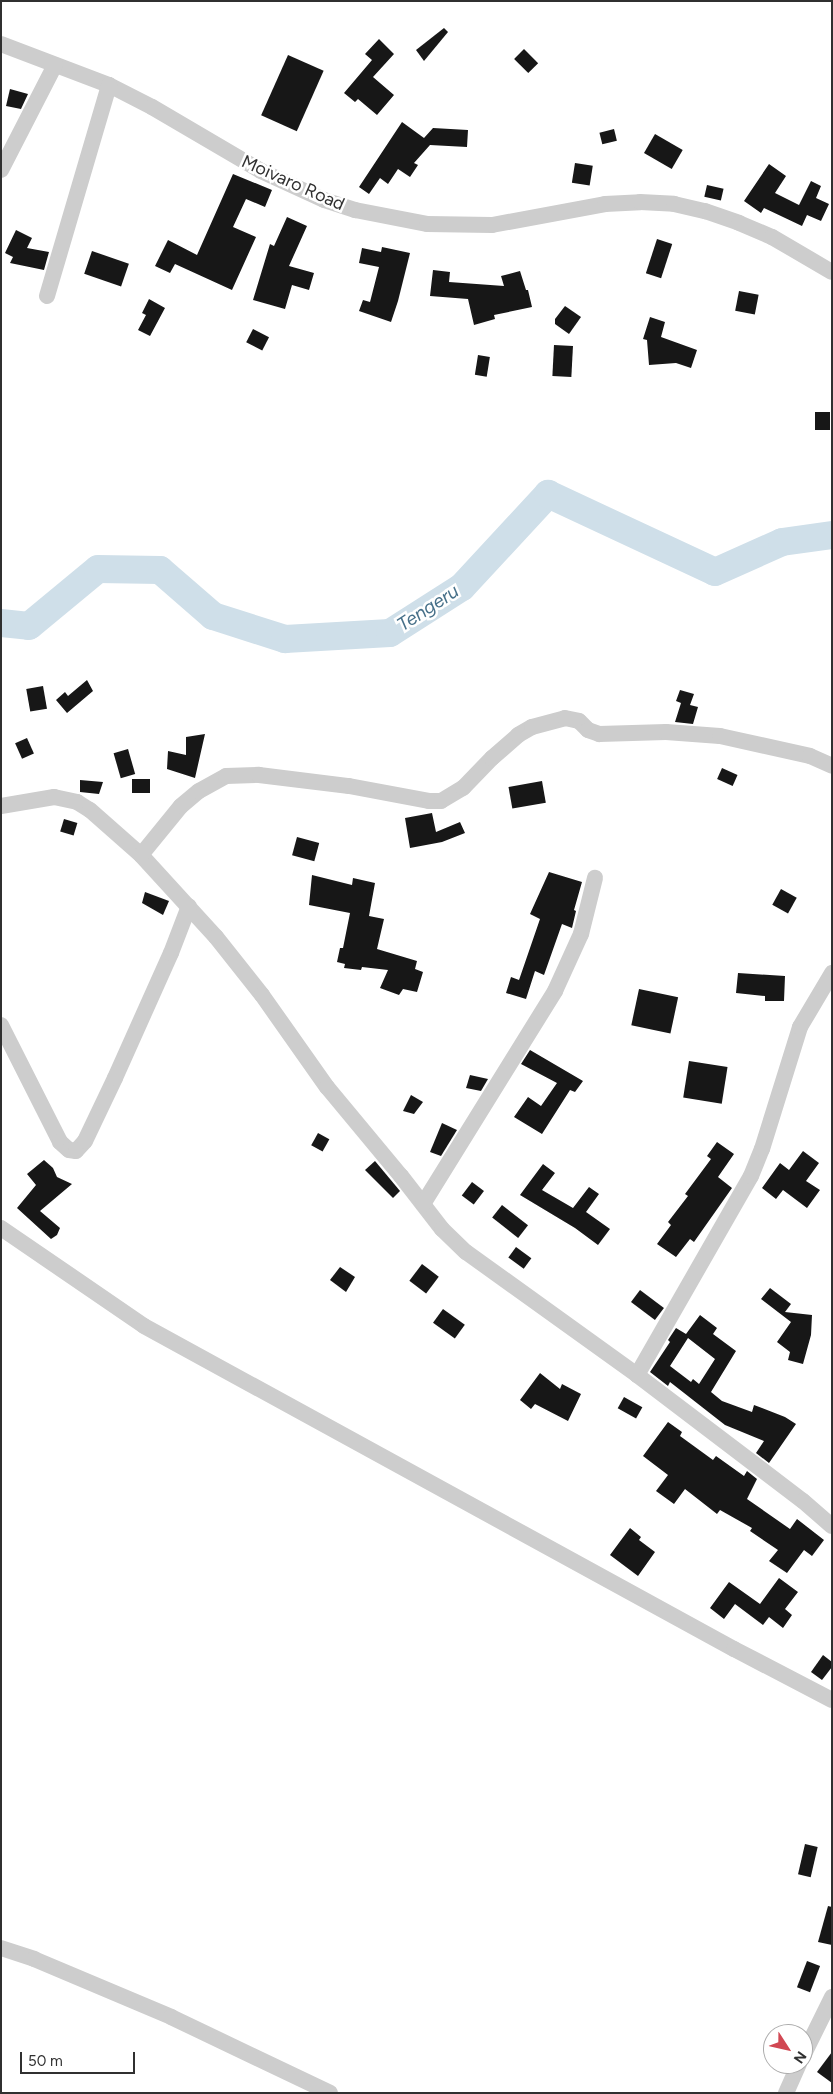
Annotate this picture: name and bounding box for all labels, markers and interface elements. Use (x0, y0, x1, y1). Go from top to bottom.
street label: Moivaro Road (238, 151, 348, 215)
water label: Tengeru (393, 580, 463, 636)
north arrow (763, 2024, 813, 2074)
scale bar (22, 2042, 138, 2074)
text: N (790, 2048, 810, 2067)
text: 50 m (28, 2052, 63, 2070)

